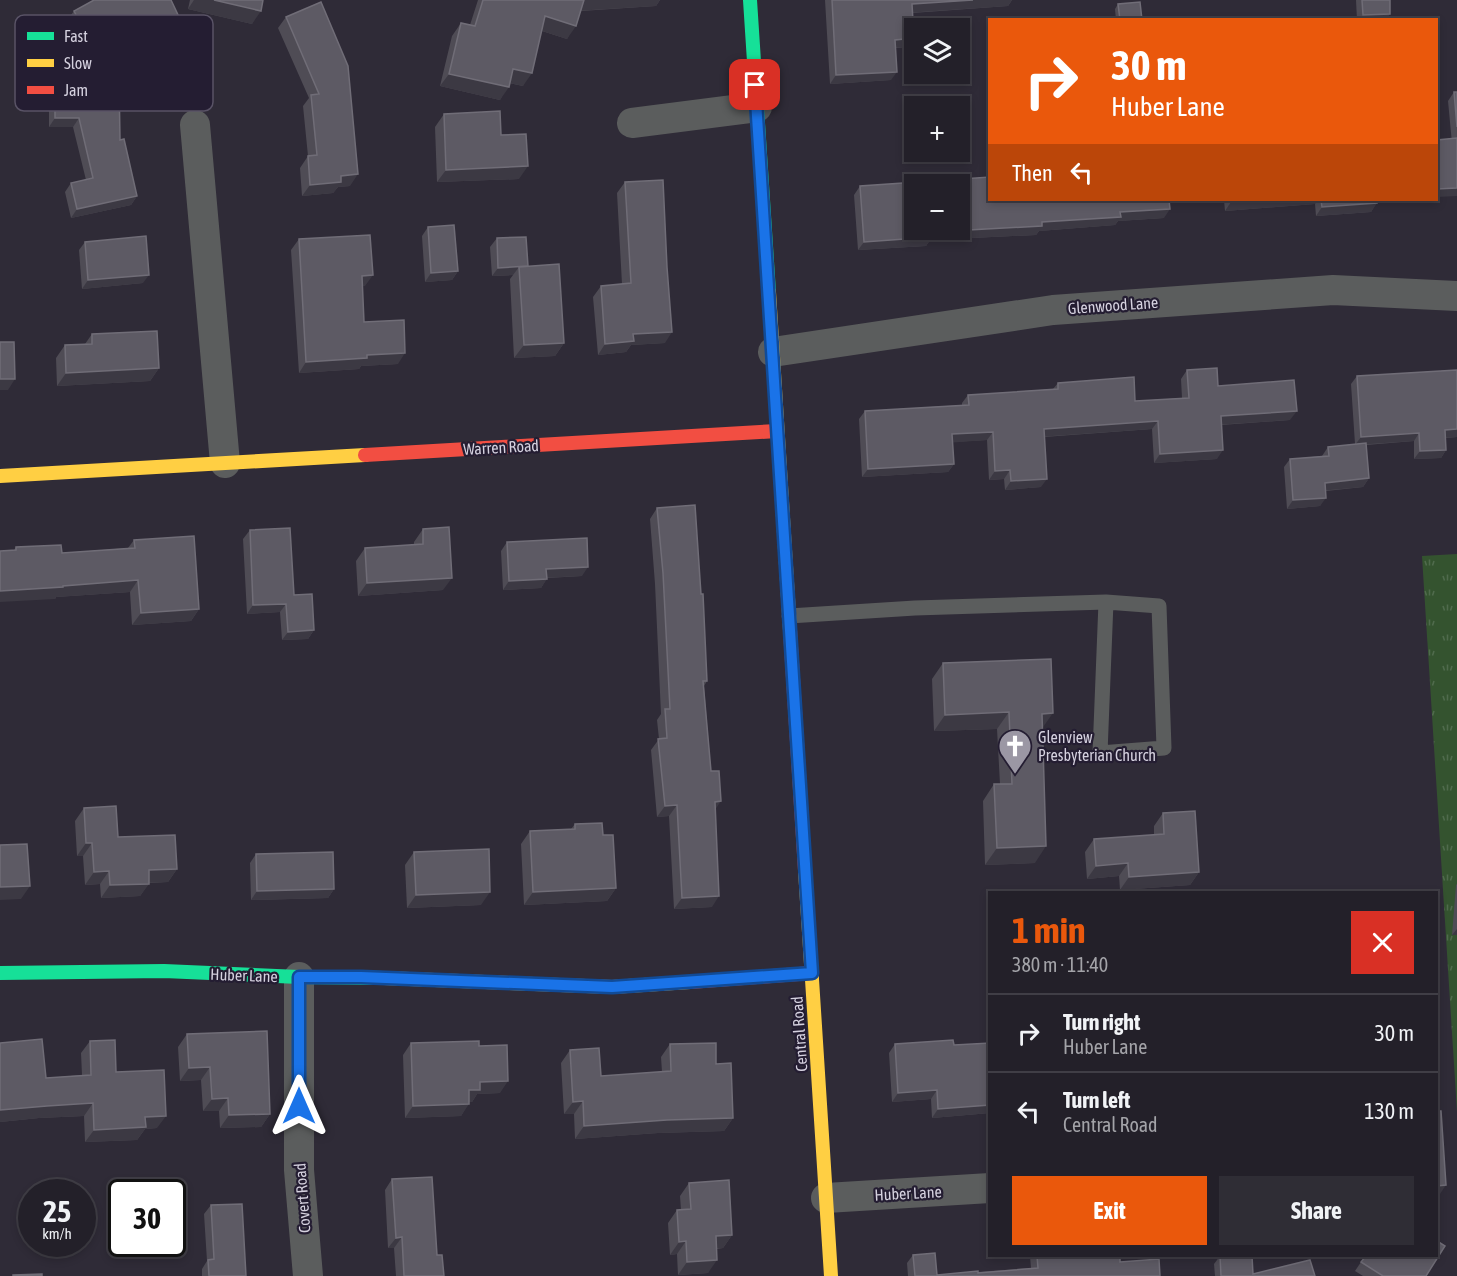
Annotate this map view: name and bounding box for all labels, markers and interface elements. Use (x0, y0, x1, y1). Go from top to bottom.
legend (15, 15, 213, 111)
map controls (904, 18, 970, 240)
button: layers (904, 18, 970, 84)
text: Fast (64, 27, 88, 45)
text: 30 m (1111, 41, 1186, 89)
icon: right (1012, 42, 1090, 120)
text: Slow (64, 54, 92, 72)
pin (729, 59, 780, 110)
icon: arrive (738, 68, 771, 101)
text: Jam (64, 81, 88, 99)
text: Huber Lane (1111, 91, 1225, 122)
button: + (904, 96, 970, 162)
icon: left (1065, 156, 1098, 189)
text: Then (1012, 160, 1053, 186)
button: − (904, 174, 970, 240)
street label: Glenwood Lane (1067, 293, 1159, 317)
street label: Warren Road (463, 436, 539, 458)
church icon: Glenview Presbyterian Church (997, 728, 1033, 775)
place label: Glenview Presbyterian Church (1038, 728, 1156, 765)
text: 1 min (1012, 909, 1086, 951)
button: close (1351, 911, 1414, 974)
text: 380 m · 11:40 (1012, 953, 1108, 976)
street label: Huber Lane (210, 965, 278, 985)
street label: Central Road (787, 996, 811, 1072)
text: Turn right (1063, 1009, 1140, 1035)
icon: right (1012, 1017, 1045, 1050)
text: 30 m (1374, 1020, 1414, 1046)
text: Huber Lane (1063, 1035, 1147, 1058)
position arrow (267, 1074, 331, 1138)
text: Turn left (1063, 1087, 1130, 1113)
icon: left (1012, 1095, 1045, 1128)
text: 130 m (1364, 1098, 1414, 1124)
text: Central Road (1063, 1113, 1158, 1136)
street label: Covert Road (291, 1162, 313, 1234)
button: Exit (1012, 1176, 1207, 1245)
button: Share (1219, 1176, 1414, 1245)
speed limit sign: 30 (108, 1179, 186, 1257)
street label: Huber Lane (874, 1182, 942, 1204)
text: 25 (43, 1194, 71, 1228)
text: km/h (42, 1225, 72, 1242)

